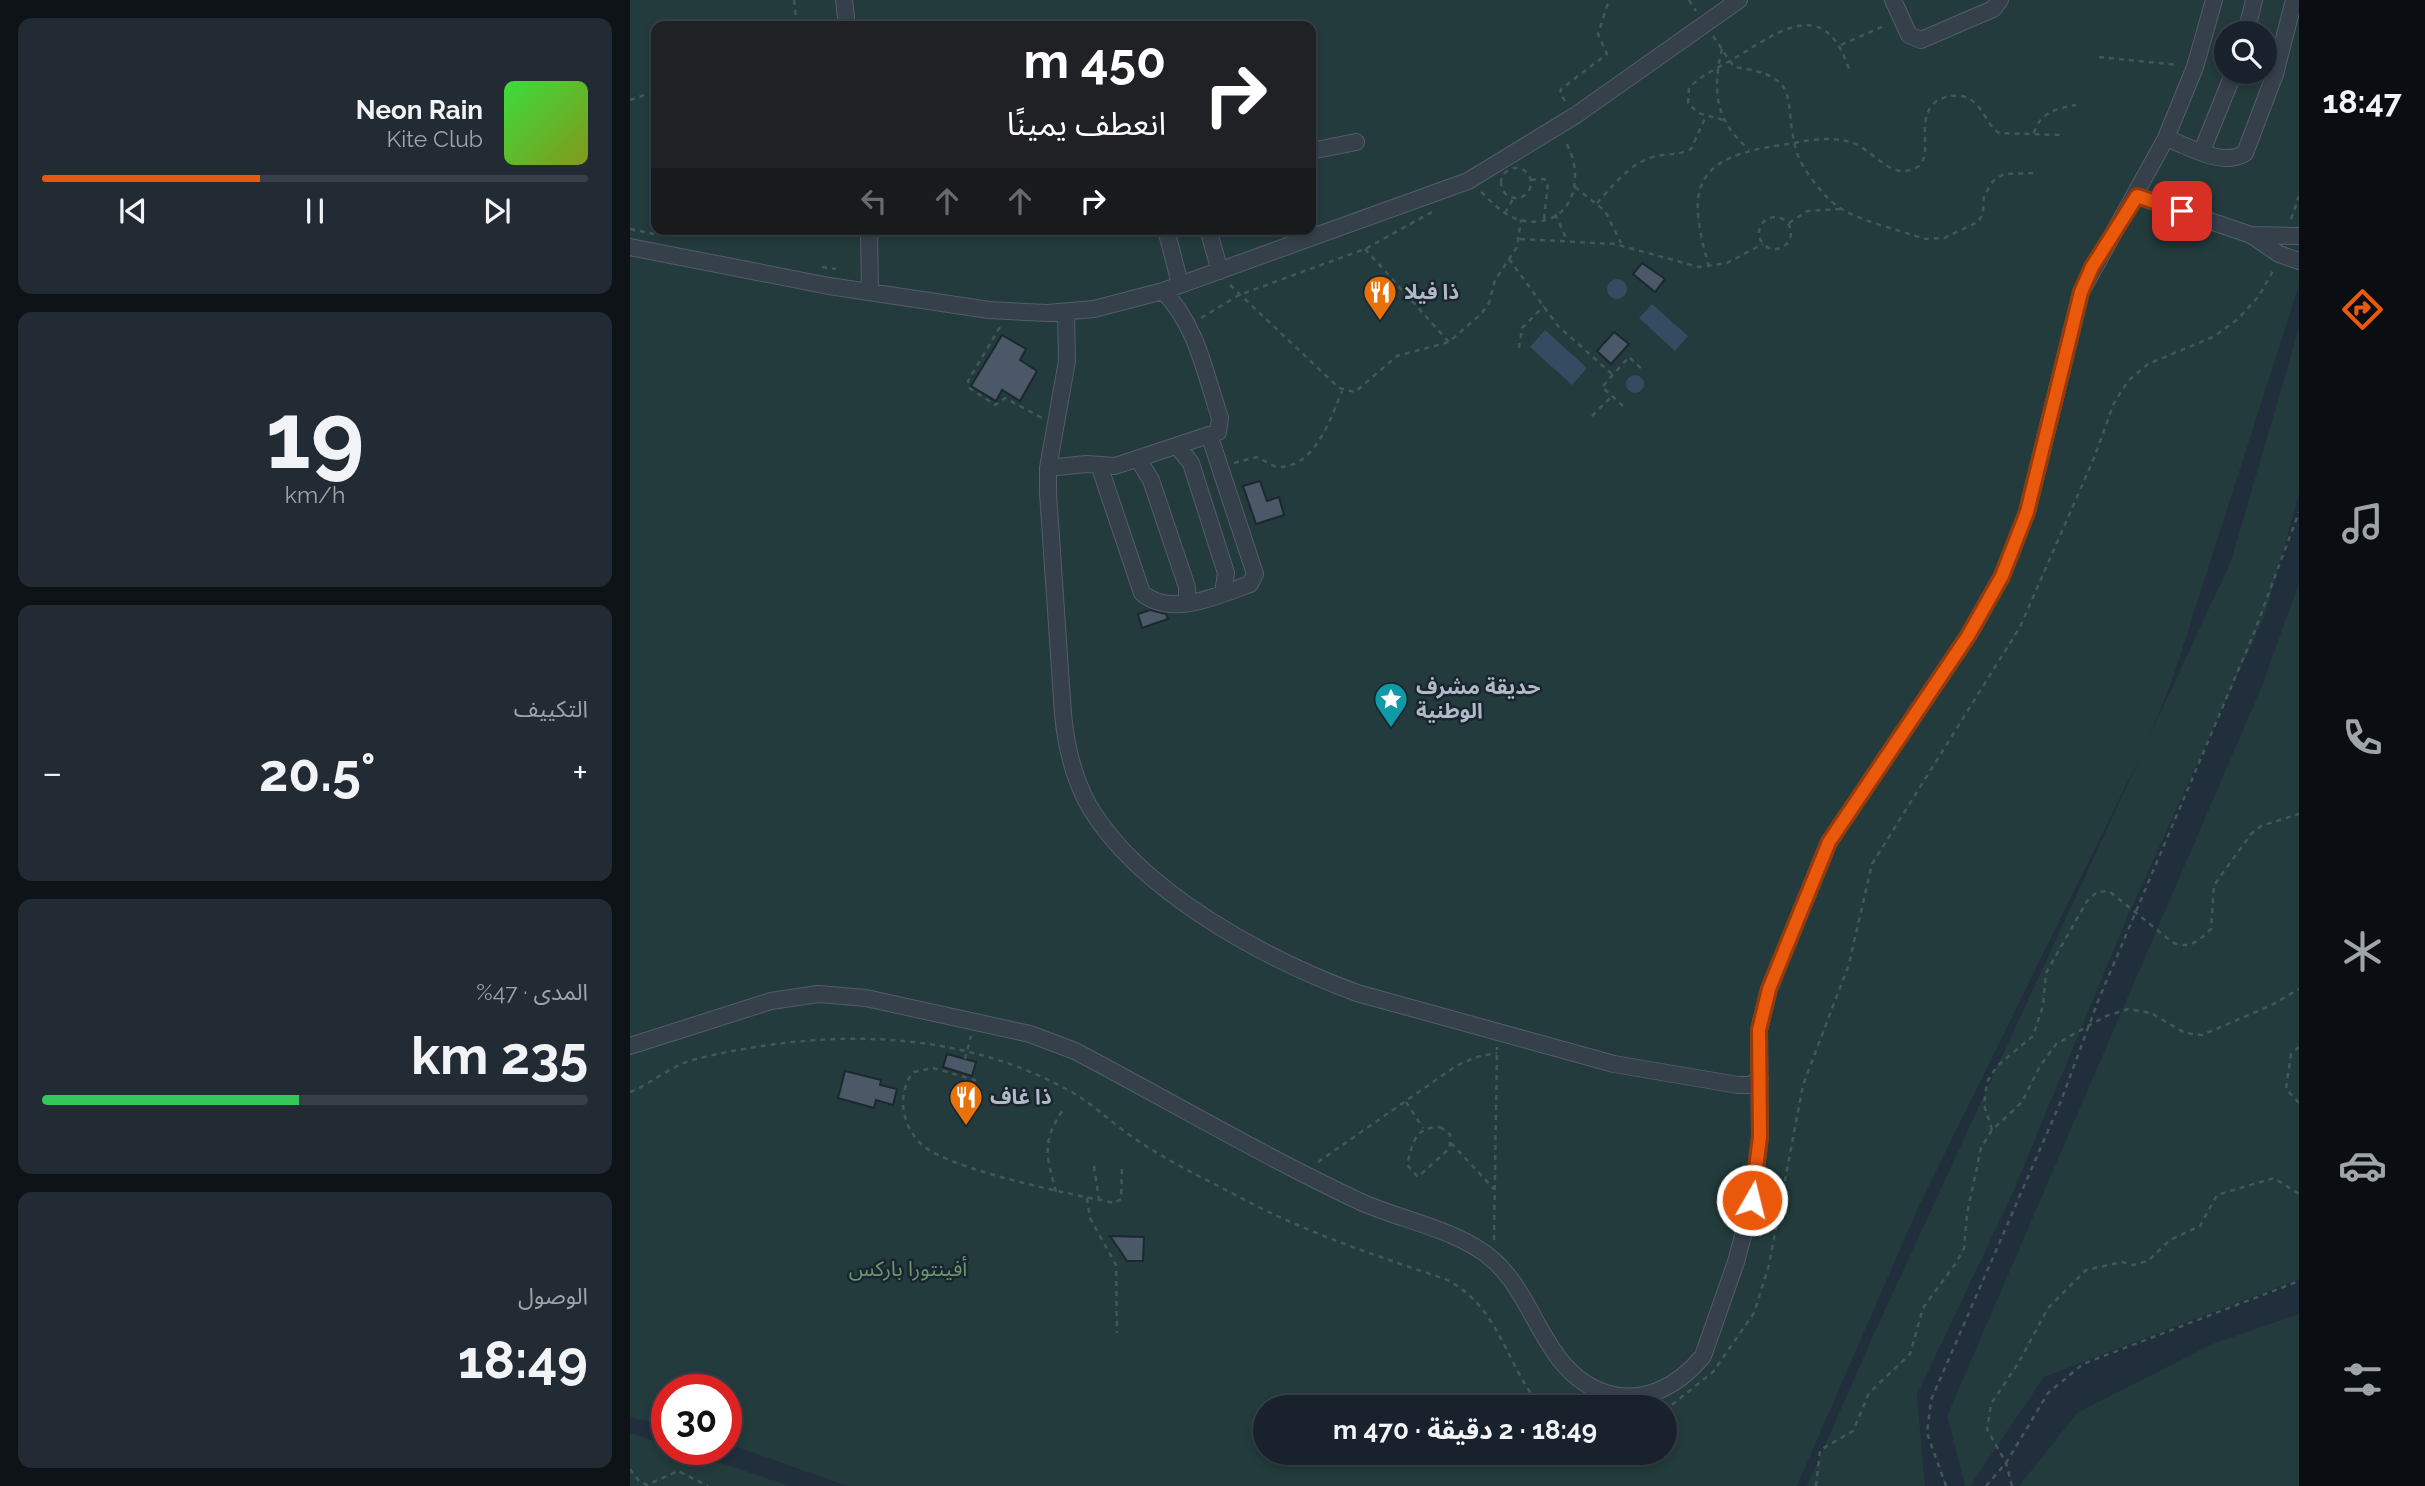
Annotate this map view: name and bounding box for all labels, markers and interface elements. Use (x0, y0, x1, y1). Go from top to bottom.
map controls (2214, 21, 2277, 84)
button: search (2214, 21, 2277, 84)
text: 450 m (1023, 32, 1166, 89)
icon: right (1190, 49, 1281, 140)
text: 18:47 (2322, 83, 2402, 120)
text: Neon Rain (356, 95, 483, 125)
text: انعطف يمينًا (1007, 105, 1166, 142)
text: Kite Club (386, 125, 483, 152)
pin (2152, 181, 2212, 241)
icon: left (855, 182, 893, 220)
icon: ahead (928, 182, 966, 220)
icon: ahead (1001, 182, 1039, 220)
icon: right (1074, 182, 1112, 220)
icon: previous (114, 192, 152, 230)
icon: pause (296, 192, 334, 230)
icon: next (478, 192, 516, 230)
icon: arrive (2163, 192, 2201, 230)
restaurant icon: ذا فيلا (1361, 273, 1399, 322)
place label: ذا فيلا (1404, 279, 1459, 304)
icon: directions (2338, 285, 2387, 334)
text: 19 (266, 382, 364, 489)
text: km/h (285, 481, 345, 508)
icon: music (2338, 499, 2387, 548)
place label: حديقة مشرف الوطنية (1416, 674, 1541, 723)
place icon: حديقة مشرف الوطنية (1372, 680, 1410, 729)
text: التكييف (514, 695, 588, 722)
icon: phone (2338, 713, 2387, 762)
text: 20.5° (259, 742, 376, 803)
text: − (42, 750, 62, 795)
text: + (572, 750, 588, 795)
icon: climate (2338, 927, 2387, 976)
text: المدى · 47% (476, 978, 588, 1005)
text: 235 km (411, 1025, 588, 1086)
restaurant icon: ذا غاف (947, 1078, 985, 1127)
place label: ذا غاف (990, 1084, 1052, 1109)
icon: car (2338, 1141, 2387, 1190)
position arrow (1715, 1163, 1789, 1237)
park label: أفينتورا باركس (849, 1256, 967, 1281)
text: الوصول (518, 1282, 588, 1309)
text: 18:49 (458, 1329, 588, 1390)
icon: filters (2338, 1355, 2387, 1404)
speed limit sign: 30 (651, 1374, 742, 1465)
text: 18:49 · 2 دقيقة · 470 m (1333, 1415, 1597, 1445)

